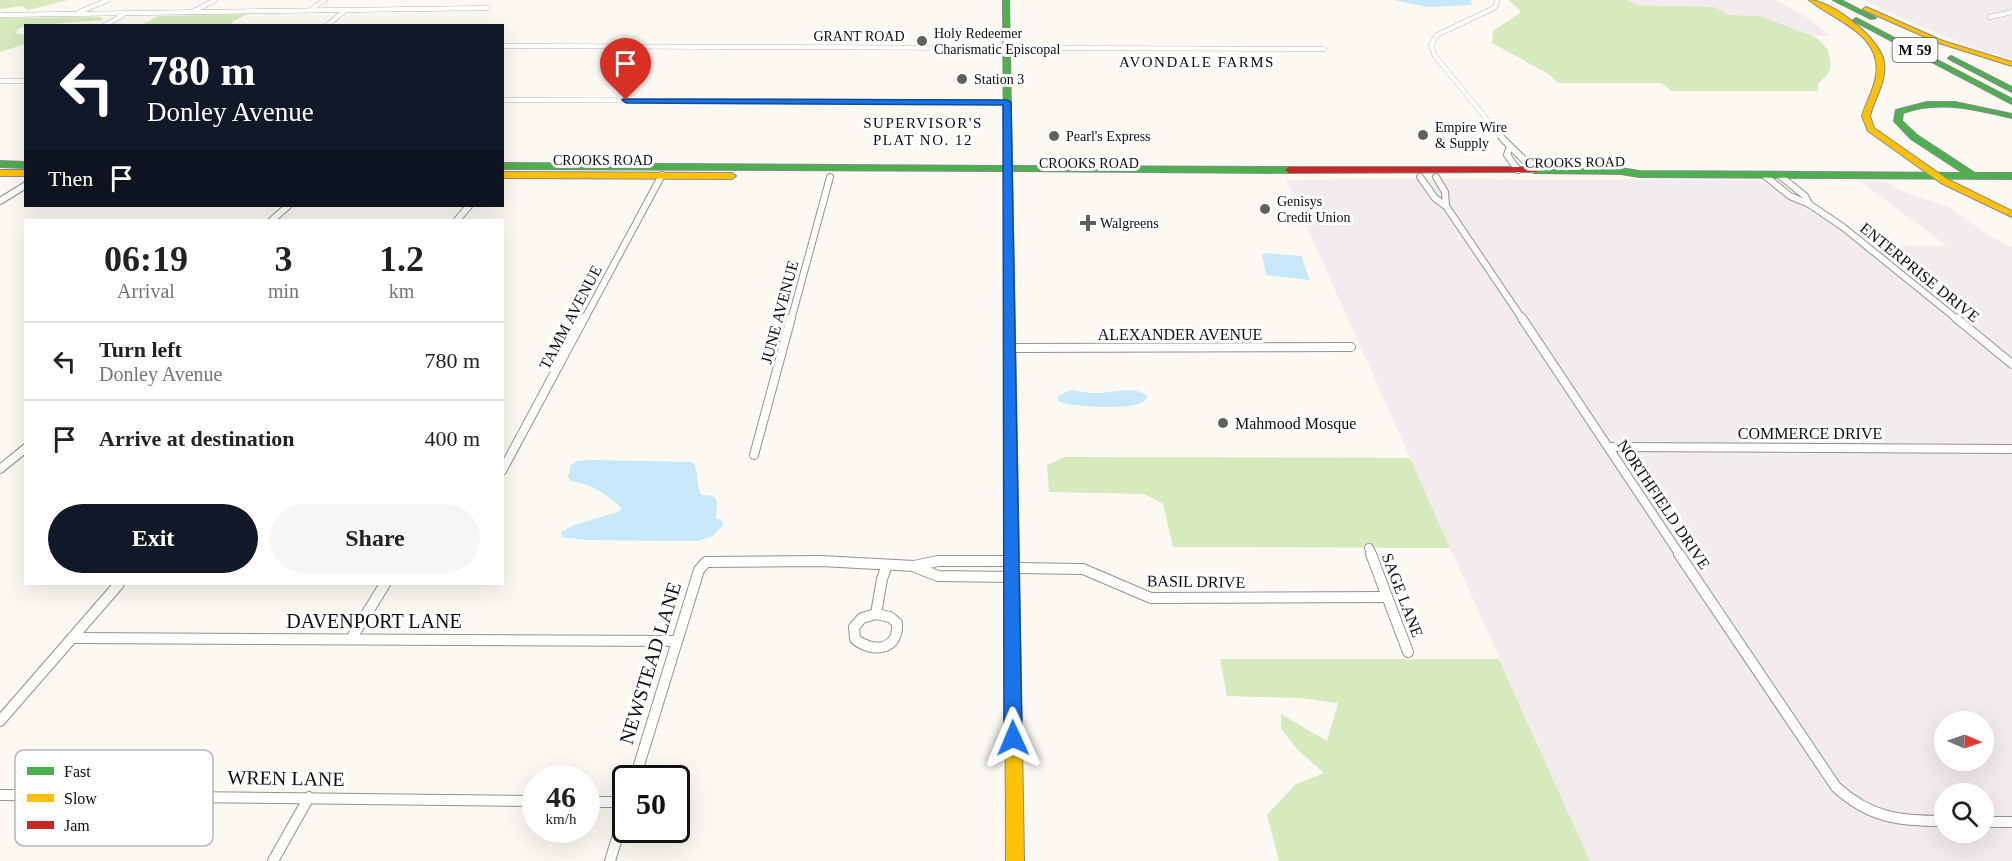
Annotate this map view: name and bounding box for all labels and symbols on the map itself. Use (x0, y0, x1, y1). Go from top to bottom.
place label: Holy Redeemer Charismatic Episcopal (934, 26, 1060, 57)
street label: GRANT ROAD (813, 29, 905, 44)
marker: Holy Redeemer Charismatic Episcopal (915, 34, 929, 48)
pin (600, 38, 651, 100)
road number: M 59 (1892, 38, 1938, 62)
district label: AVONDALE FARMS (1119, 54, 1275, 70)
marker: Station 3 (955, 72, 969, 86)
place label: Station 3 (974, 72, 1024, 87)
district label: SUPERVISOR'S PLAT NO. 12 (863, 115, 983, 148)
place label: Empire Wire & Supply (1435, 120, 1507, 151)
marker: Empire Wire & Supply (1416, 128, 1430, 142)
marker: Pearl's Express (1047, 129, 1061, 143)
place label: Pearl's Express (1066, 129, 1151, 144)
street label: CROOKS ROAD (553, 153, 653, 168)
street label: CROOKS ROAD (1525, 154, 1625, 171)
street label: CROOKS ROAD (1039, 156, 1139, 171)
place label: Genisys Credit Union (1277, 194, 1351, 225)
marker: Genisys Credit Union (1258, 202, 1272, 216)
marker: Walgreens (1081, 216, 1095, 230)
place label: Walgreens (1100, 216, 1159, 231)
street label: ENTERPRISE DRIVE (1857, 219, 1983, 326)
street label: JUNE AVENUE (758, 259, 801, 365)
street label: TAMM AVENUE (536, 262, 605, 372)
street label: ALEXANDER AVENUE (1098, 326, 1262, 343)
place label: Mahmood Mosque (1235, 415, 1356, 433)
marker: Mahmood Mosque (1216, 416, 1230, 430)
street label: COMMERCE DRIVE (1738, 425, 1882, 442)
street label: NORTHFIELD DRIVE (1614, 436, 1713, 572)
street label: SAGE LANE (1379, 551, 1426, 640)
street label: BASIL DRIVE (1147, 572, 1245, 591)
street label: NEWSTEAD LANE (615, 579, 685, 747)
street label: DAVENPORT LANE (286, 610, 462, 632)
position arrow (981, 706, 1045, 770)
north arrow (1934, 711, 1994, 771)
legend (15, 750, 213, 846)
text: Fast (64, 763, 91, 780)
speed limit sign: 50 (612, 765, 690, 843)
street label: WREN LANE (227, 766, 345, 790)
text: Slow (64, 790, 97, 807)
text: Jam (64, 817, 90, 834)

